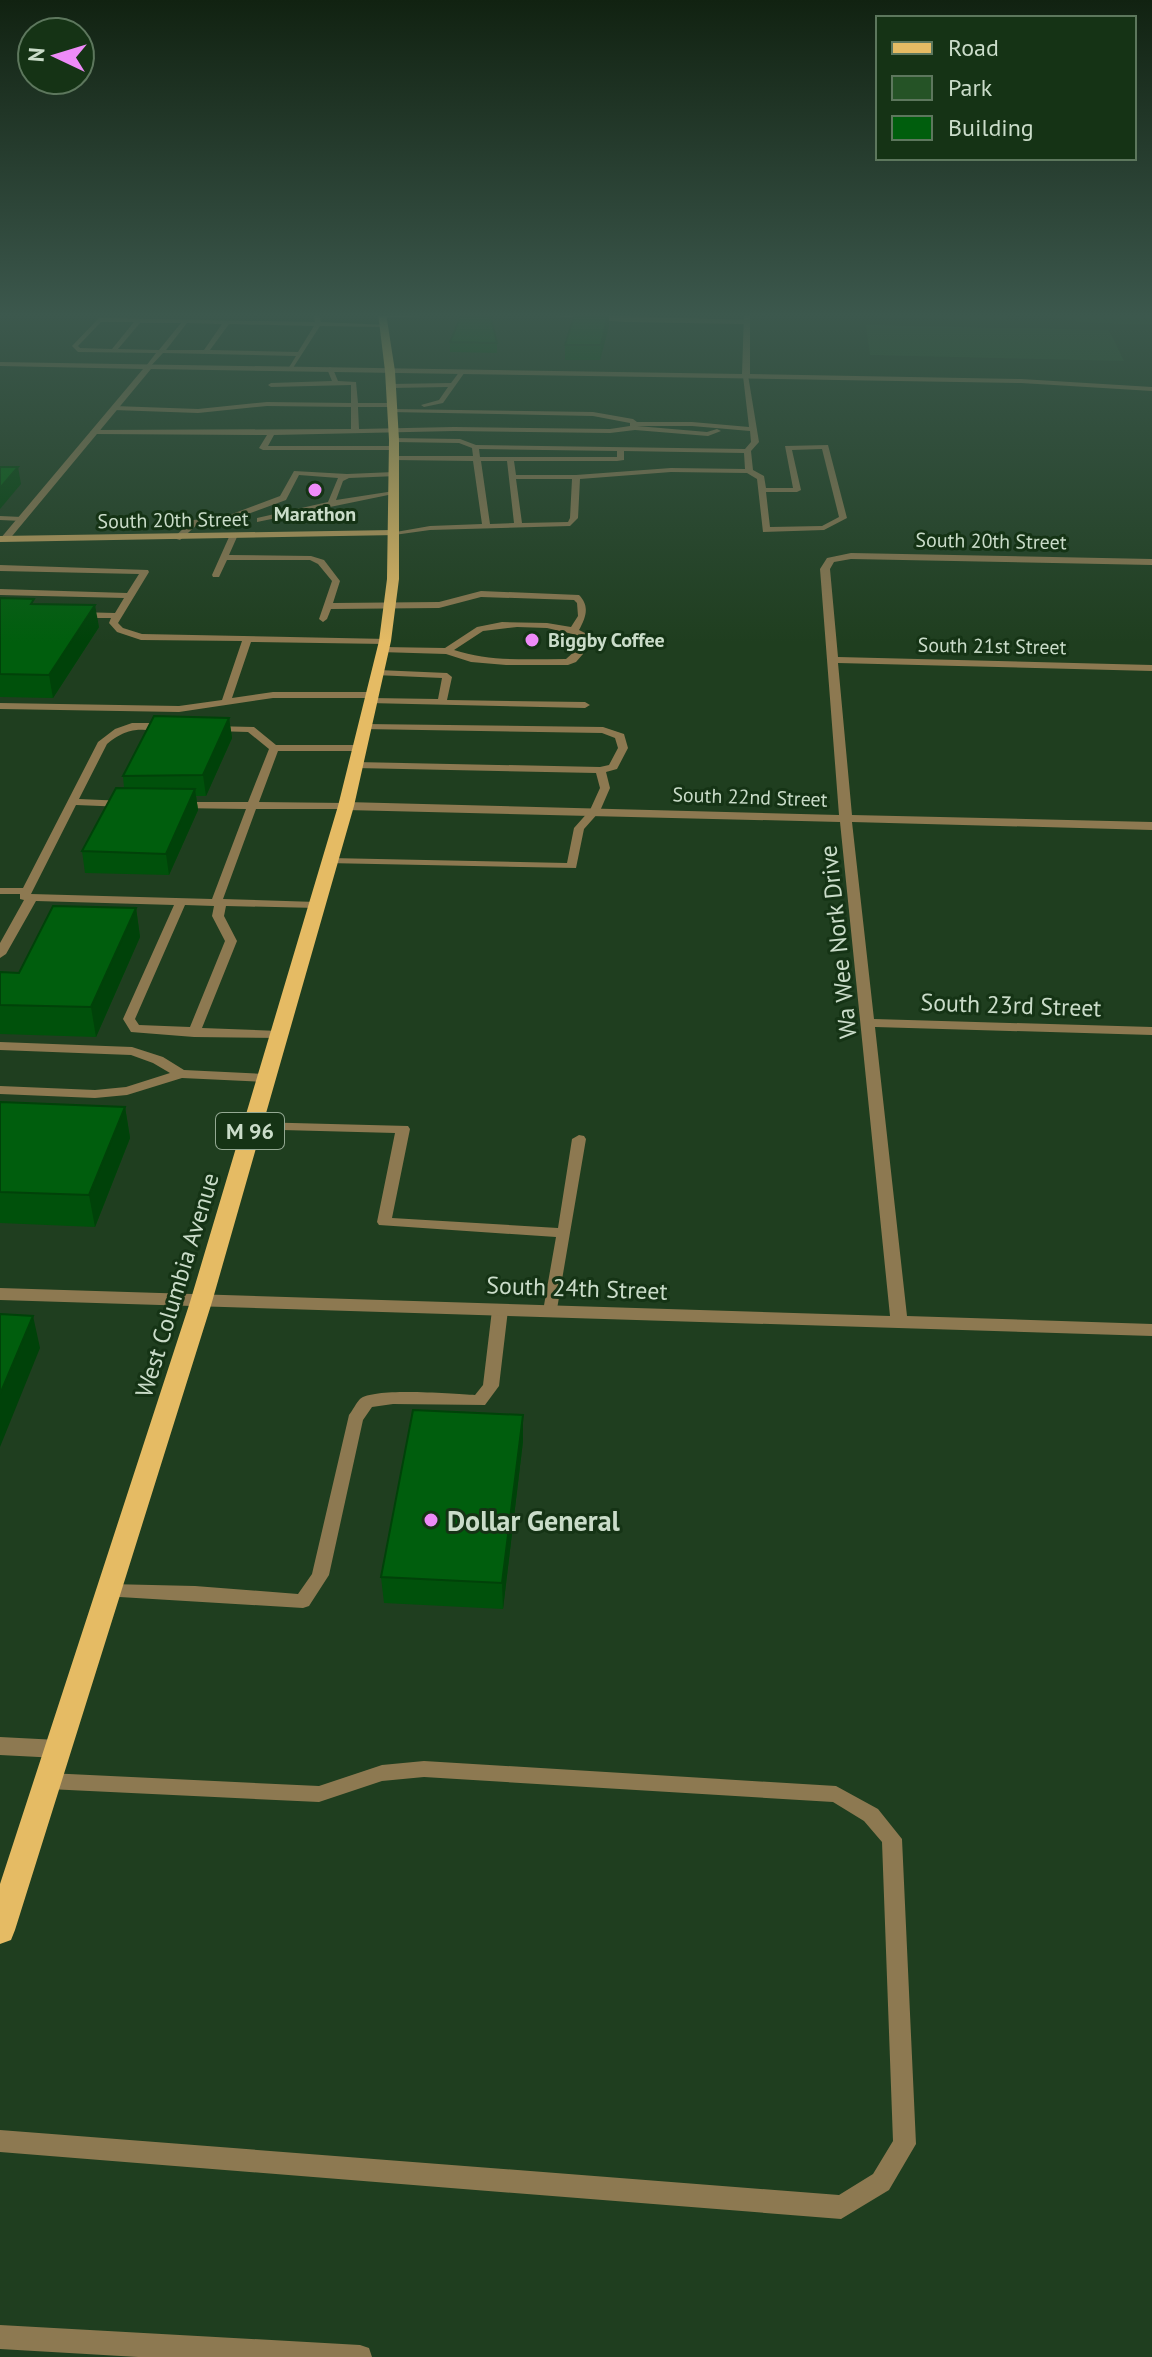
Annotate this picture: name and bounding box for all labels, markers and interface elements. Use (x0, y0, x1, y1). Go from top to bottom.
north arrow (16, 16, 96, 96)
legend (876, 16, 1136, 160)
text: Road (948, 32, 999, 63)
text: N (22, 46, 51, 63)
text: Park (948, 72, 993, 103)
text: Building (948, 112, 1034, 143)
marker: Marathon (306, 481, 324, 499)
place label: Marathon (274, 501, 356, 527)
street label: South 20th Street (97, 506, 249, 534)
street label: South 20th Street (915, 527, 1067, 555)
place label: Biggby Coffee (548, 627, 665, 653)
marker: Biggby Coffee (523, 631, 541, 649)
street label: South 21st Street (917, 632, 1067, 660)
street label: South 22nd Street (672, 781, 828, 813)
street label: Wa Wee Nork Drive (812, 844, 864, 1040)
street label: South 23rd Street (920, 986, 1102, 1024)
road number: M 96 (216, 1113, 284, 1149)
street label: West Columbia Avenue (128, 1169, 226, 1401)
street label: South 24th Street (486, 1269, 668, 1307)
place label: Dollar General (447, 1502, 621, 1539)
marker: Dollar General (422, 1511, 440, 1529)

